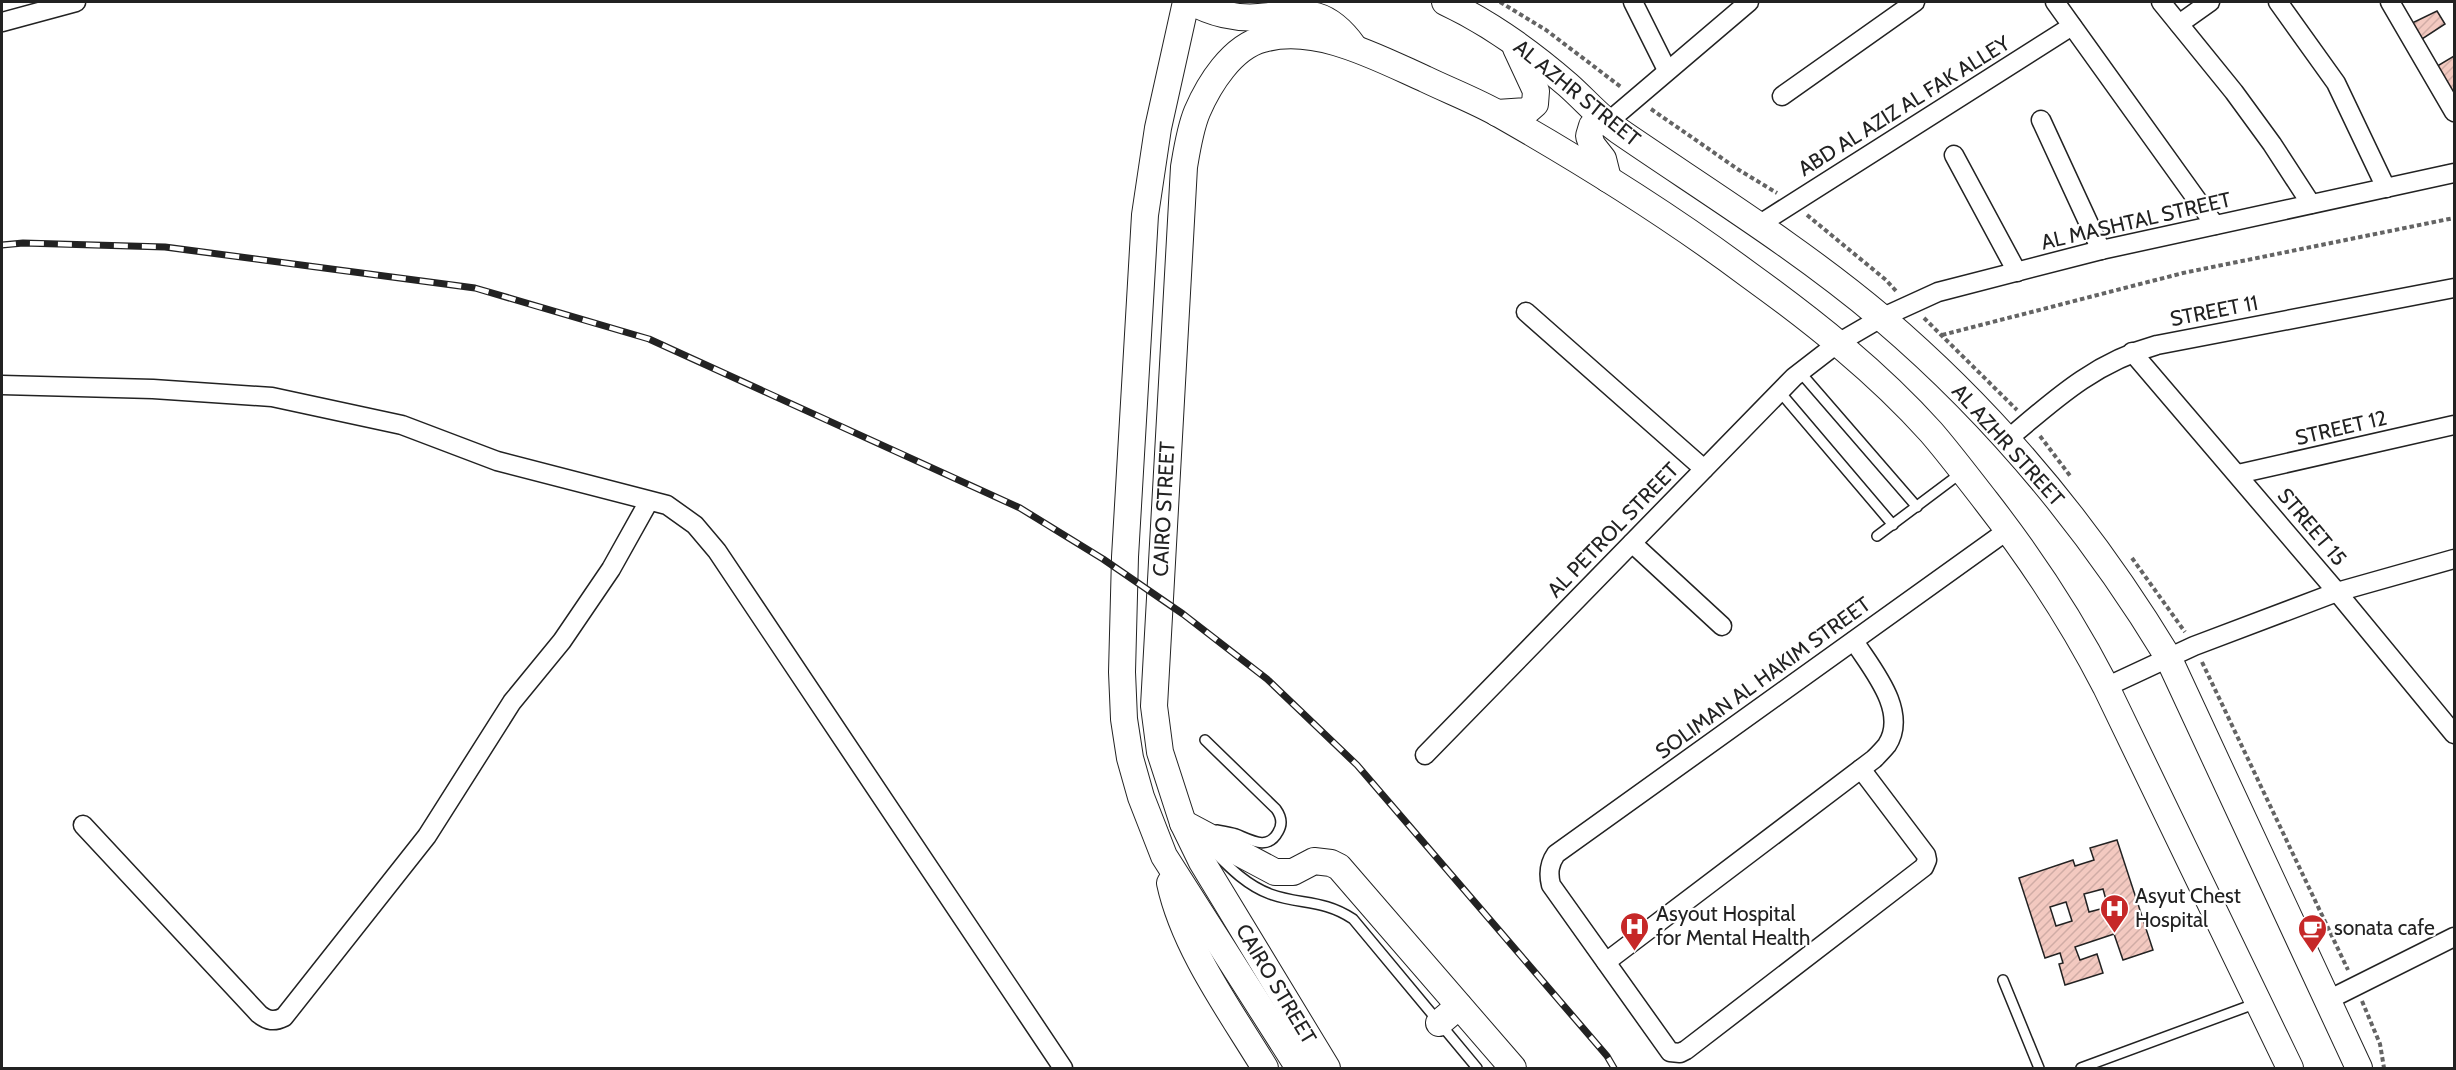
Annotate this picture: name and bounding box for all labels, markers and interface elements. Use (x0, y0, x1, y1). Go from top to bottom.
street label: ABD AL AZIZ AL FAK ALLEY (1793, 30, 2015, 181)
street label: AL AZHR STREET (1509, 34, 1646, 151)
street label: AL MASHTAL STREET (2039, 187, 2233, 255)
street label: STREET 11 (2168, 290, 2260, 331)
street label: AL AZHR STREET (1947, 379, 2070, 511)
street label: STREET 12 (2293, 405, 2389, 450)
street label: CAIRO STREET (1147, 441, 1180, 577)
street label: AL PETROL STREET (1542, 457, 1683, 602)
street label: STREET 15 (2273, 483, 2352, 571)
street label: SOLIMAN AL HAKIM STREET (1651, 591, 1875, 764)
place label: Asyut Chest Hospital (2135, 883, 2241, 932)
hospital icon: Asyut Chest Hospital (2098, 892, 2130, 934)
place label: Asyout Hospital for Mental Health (1656, 901, 1810, 950)
hospital icon: Asyout Hospital for Mental Health (1619, 910, 1651, 952)
cafe icon: sonata cafe (2297, 912, 2329, 954)
place label: sonata cafe (2334, 915, 2435, 940)
street label: CAIRO STREET (1231, 919, 1322, 1048)

